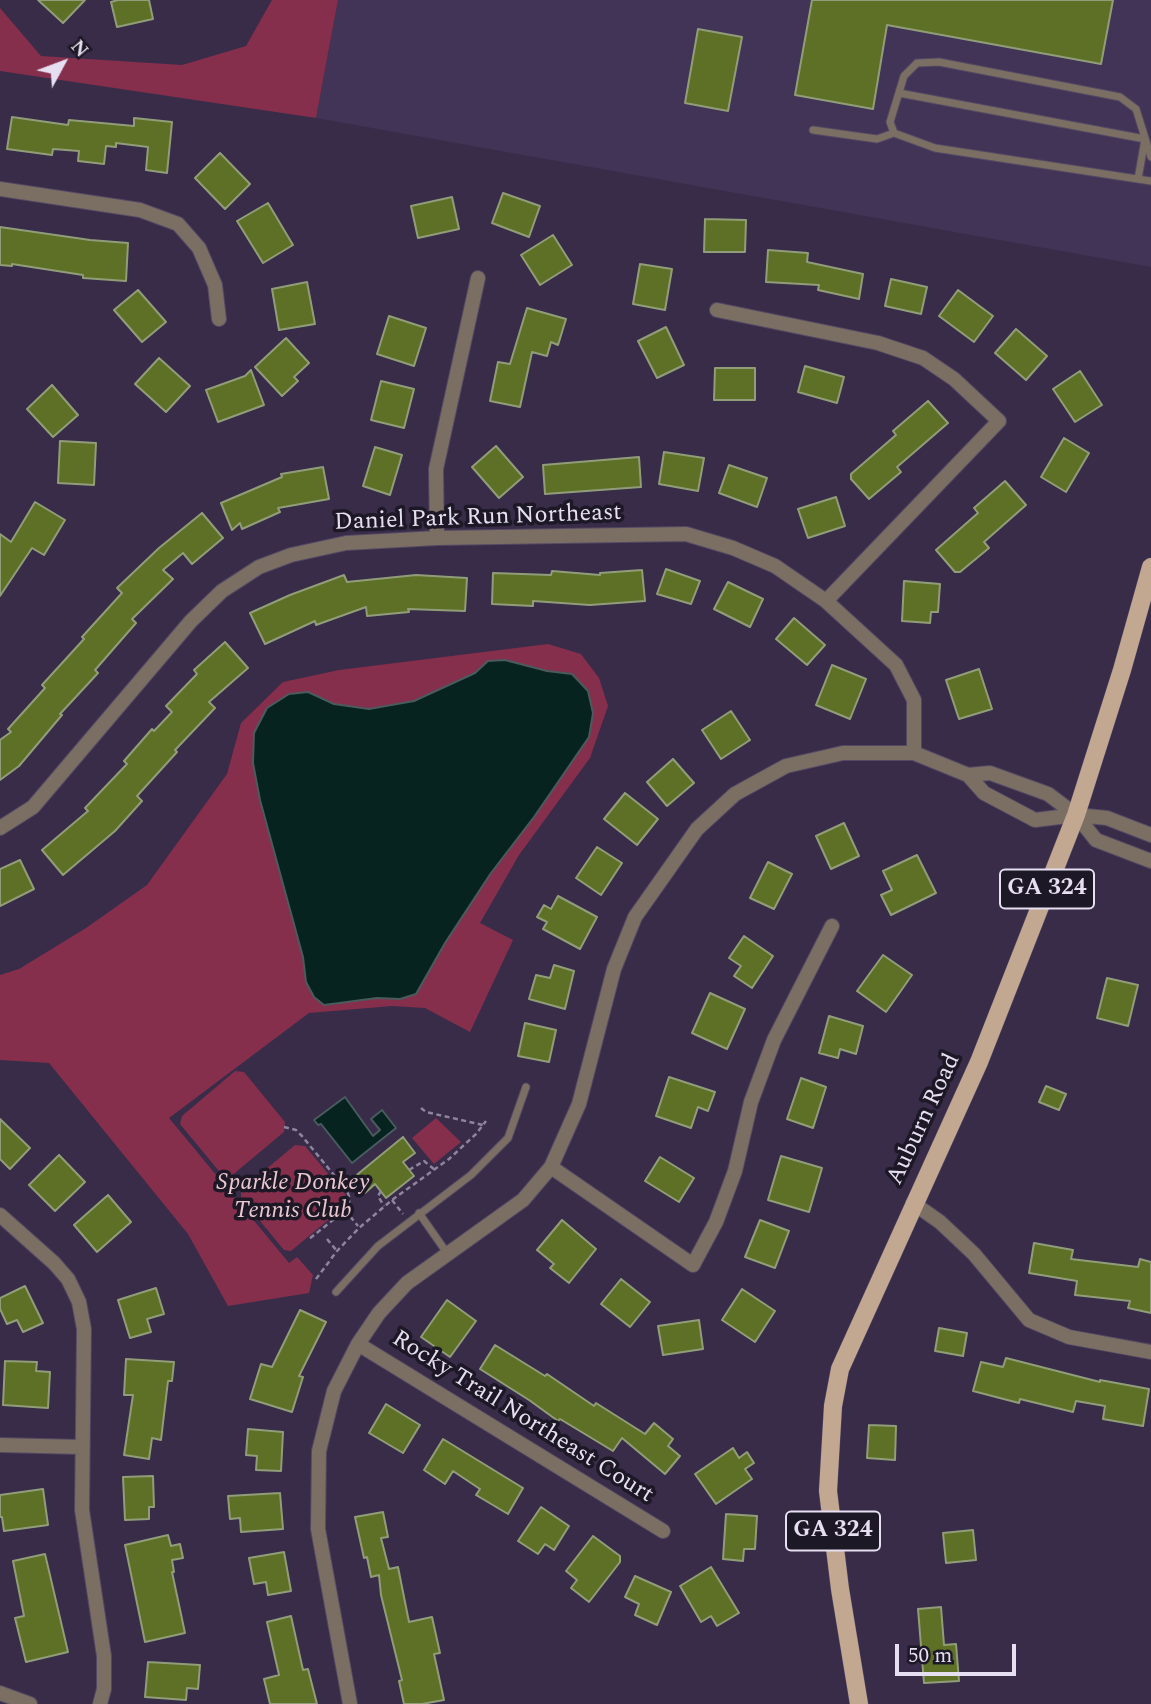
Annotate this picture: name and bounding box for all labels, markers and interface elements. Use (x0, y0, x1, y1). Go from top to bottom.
north arrow (28, 28, 98, 98)
text: N (63, 34, 95, 64)
street label: Daniel Park Run Northeast (334, 500, 622, 538)
road number: GA 324 (1000, 870, 1094, 908)
street label: Auburn Road (882, 1050, 968, 1190)
park label: Sparkle Donkey Tennis Club (217, 1170, 369, 1226)
street label: Rocky Trail Northeast Court (386, 1326, 658, 1510)
road number: GA 324 (786, 1512, 880, 1550)
scale bar (899, 1630, 1020, 1674)
text: 50 m (908, 1640, 952, 1672)

